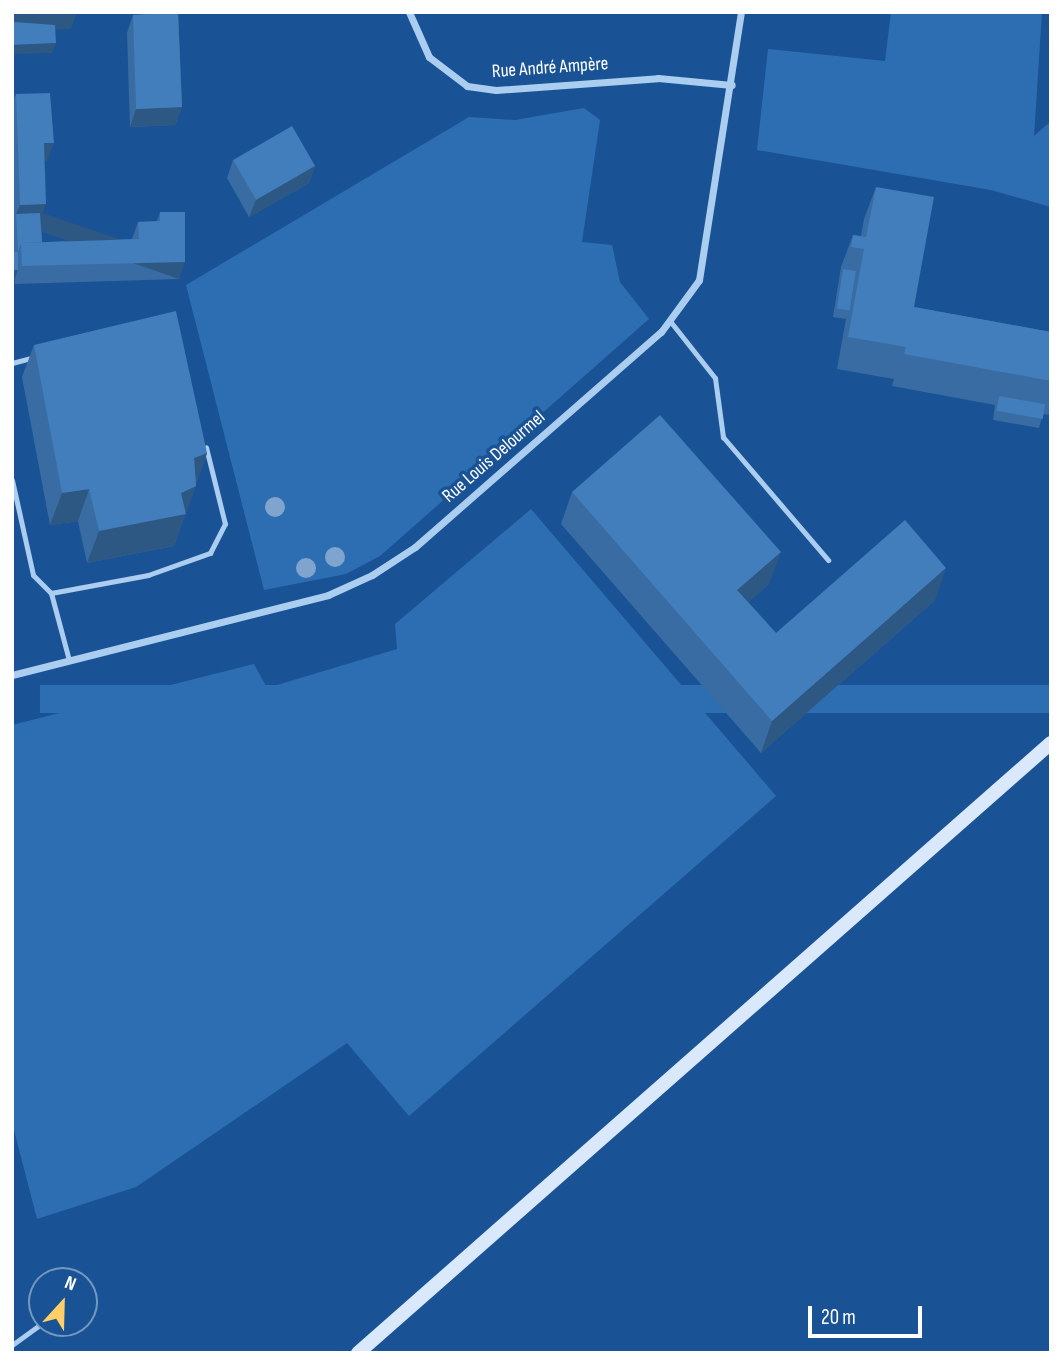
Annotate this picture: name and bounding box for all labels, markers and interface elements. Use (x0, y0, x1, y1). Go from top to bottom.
street label: Rue André Ampère (491, 53, 609, 83)
street label: Rue Louis Delourmel (438, 406, 550, 508)
north arrow (28, 1267, 98, 1337)
text: N (61, 1271, 79, 1296)
scale bar (811, 1292, 925, 1336)
text: 20 m (821, 1305, 856, 1330)

